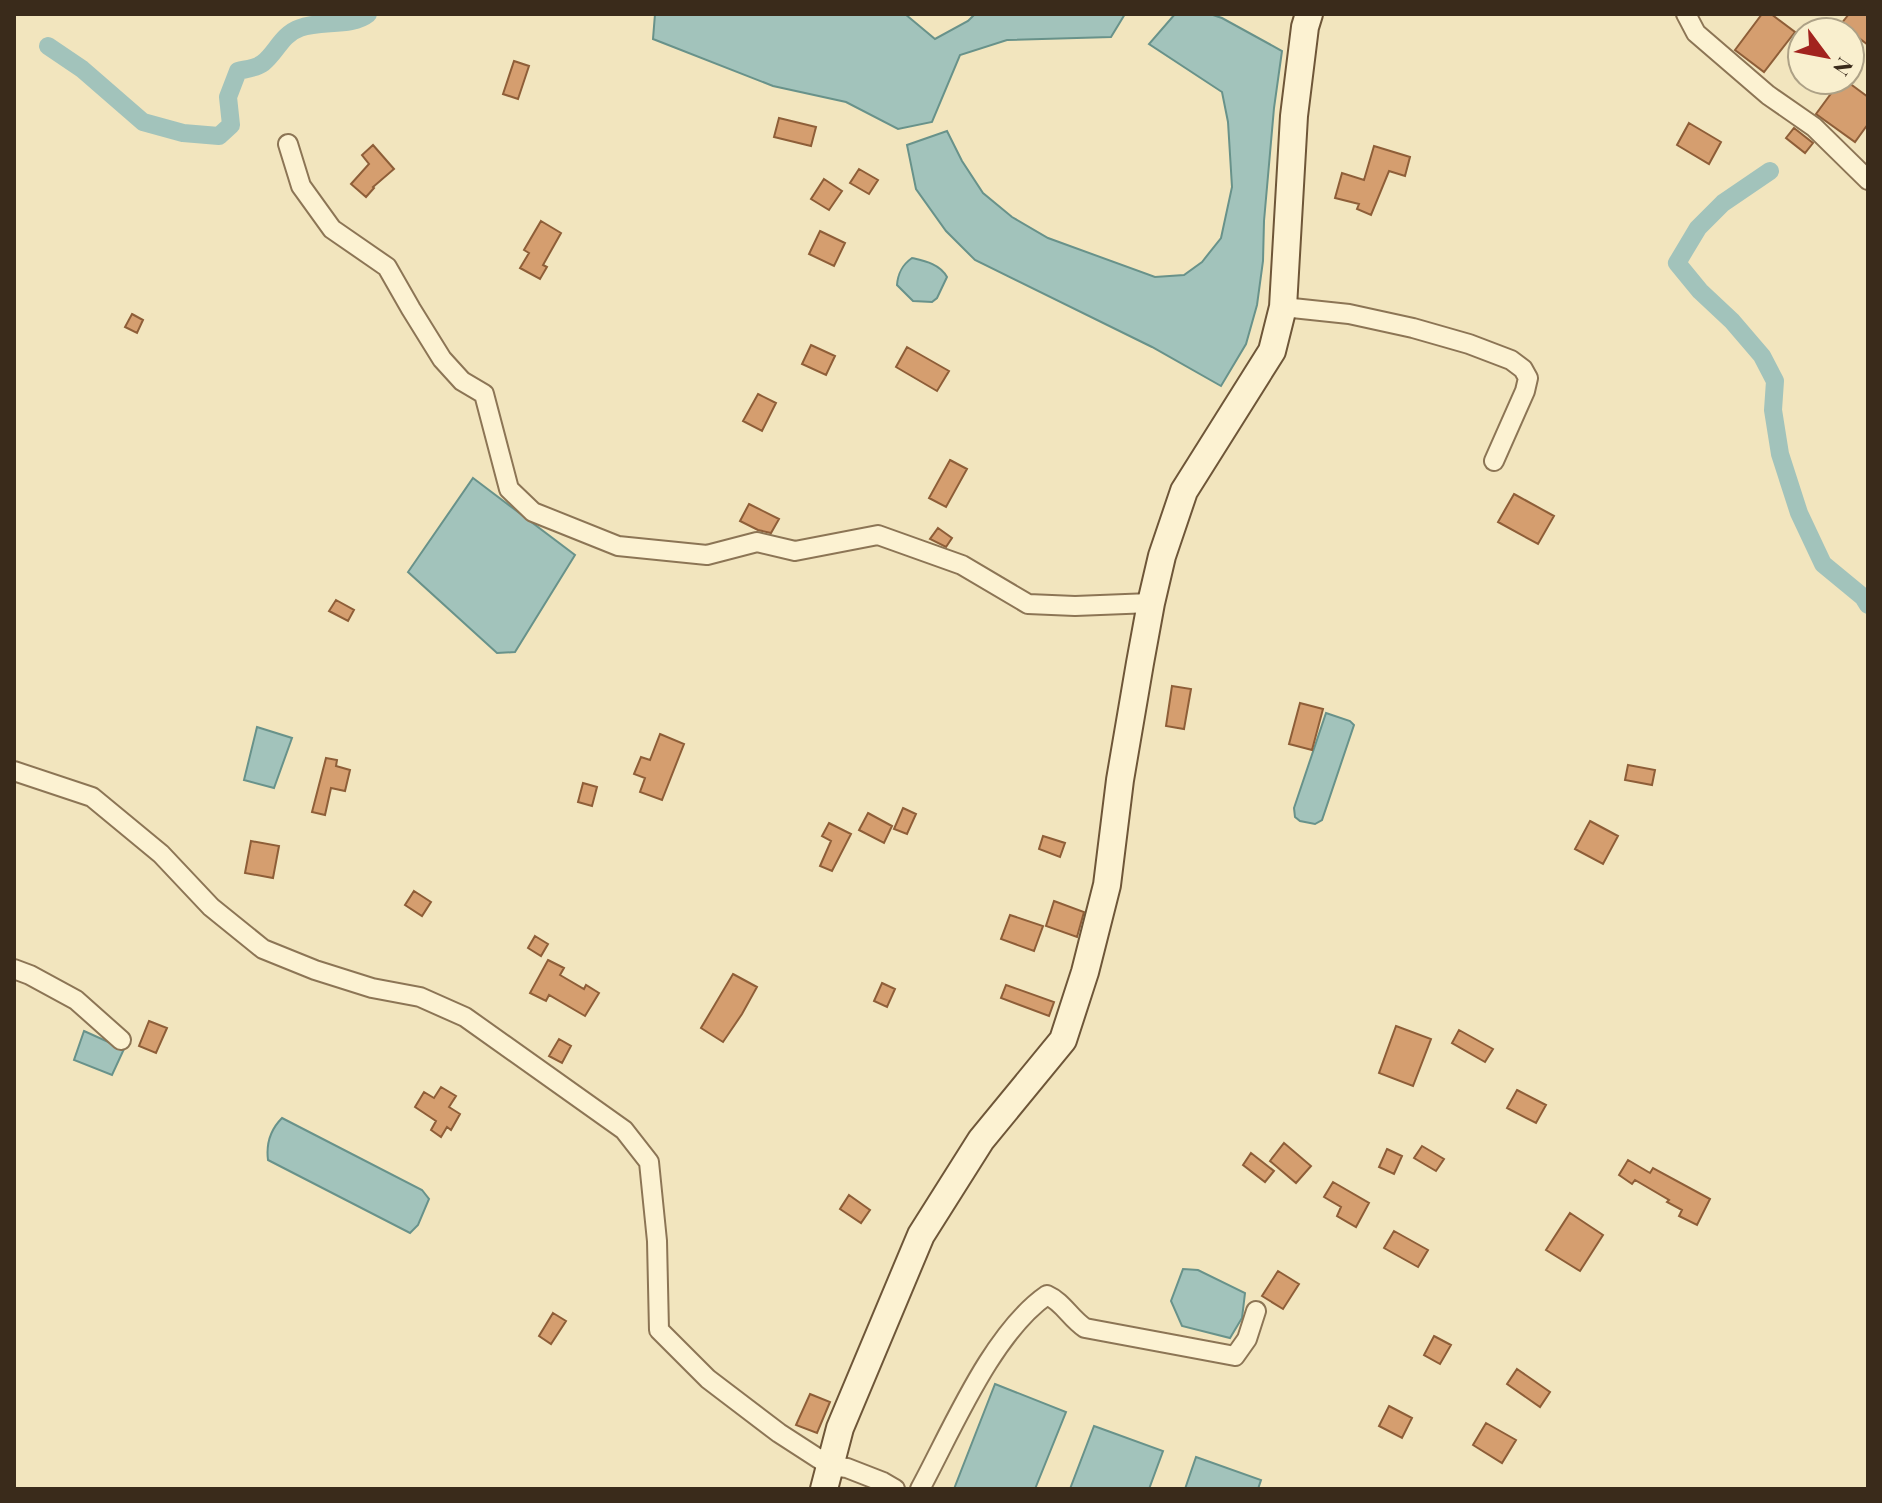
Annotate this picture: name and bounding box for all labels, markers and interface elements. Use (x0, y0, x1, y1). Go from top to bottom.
north arrow (1786, 16, 1866, 96)
text: N (1827, 52, 1861, 82)

